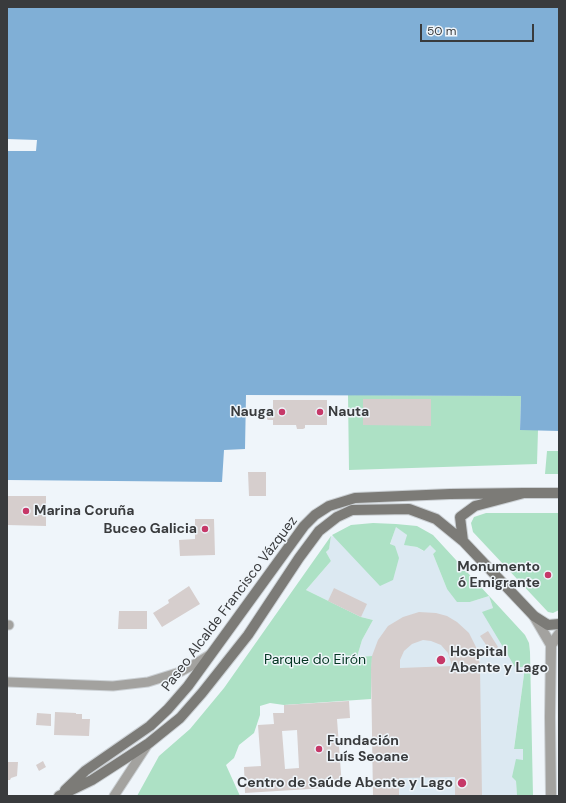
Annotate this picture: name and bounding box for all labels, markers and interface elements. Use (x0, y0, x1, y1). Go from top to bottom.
scale bar (422, 16, 536, 42)
text: 50 m (427, 23, 456, 39)
place label: Nauga (230, 404, 274, 420)
place label: Nauta (328, 404, 369, 420)
marker: Nauga (277, 407, 287, 417)
marker: Nauta (315, 407, 325, 417)
place label: Marina Coruña (34, 503, 134, 519)
marker: Marina Coruña (21, 506, 31, 516)
street label: Paseo Alcalde Francisco Vázquez (159, 513, 301, 695)
place label: Buceo Galicia (103, 521, 197, 537)
marker: Buceo Galicia (200, 524, 210, 534)
place label: Monumento ó Emigrante (457, 559, 540, 592)
marker: Monumento ó Emigrante (543, 570, 553, 580)
place label: Hospital Abente y Lago (450, 644, 548, 676)
park label: Parque do Eirón (264, 652, 366, 668)
marker: Hospital Abente y Lago (435, 654, 447, 666)
place label: Fundación Luís Seoane (327, 733, 409, 766)
marker: Fundación Luís Seoane (314, 744, 324, 754)
place label: Centro de Saúde Abente y Lago (237, 775, 453, 791)
marker: Centro de Saúde Abente y Lago (456, 777, 468, 789)

